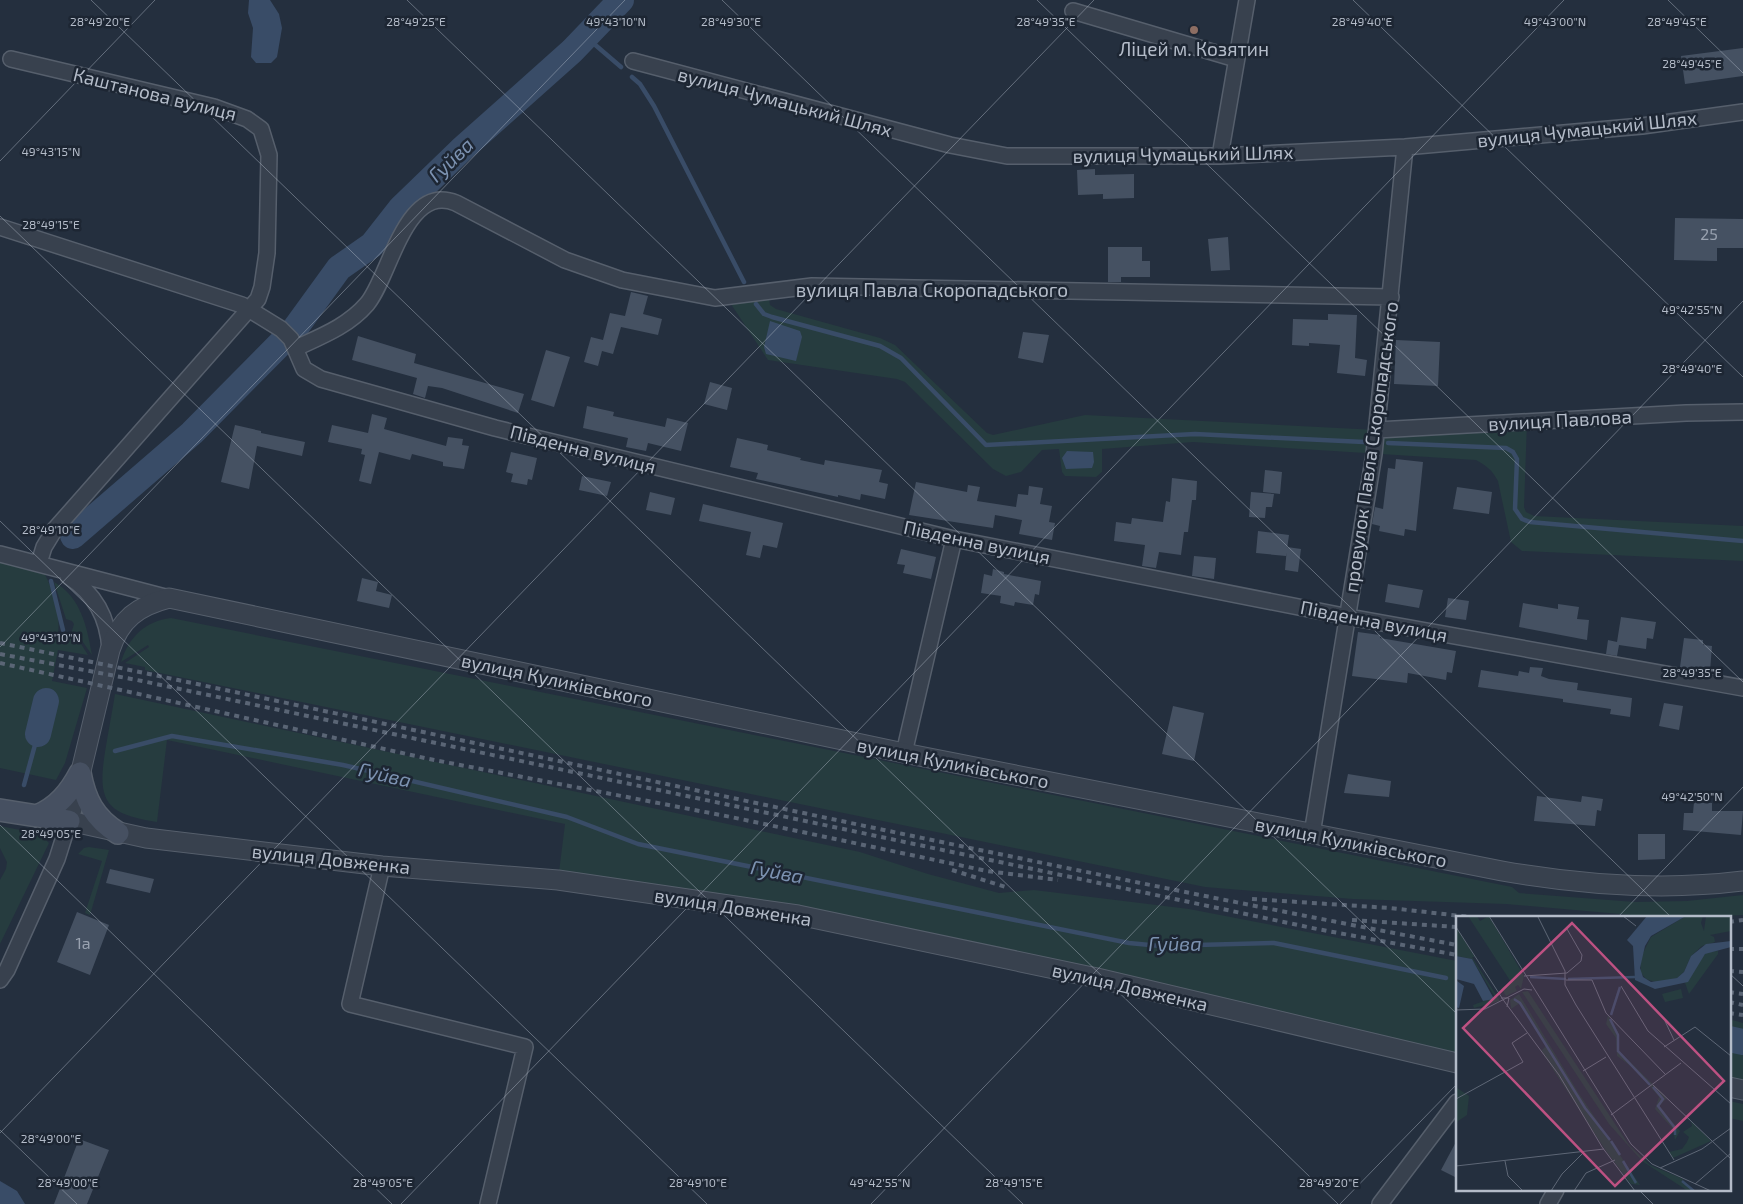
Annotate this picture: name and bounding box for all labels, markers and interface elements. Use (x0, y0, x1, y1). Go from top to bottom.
text: 28°49'20"E (70, 14, 130, 28)
text: 28°49'25"E (386, 14, 446, 28)
text: 49°43'10"N (586, 14, 646, 28)
text: 28°49'30"E (701, 14, 761, 28)
text: 28°49'35"E (1016, 14, 1076, 28)
text: 28°49'40"E (1332, 14, 1393, 28)
text: 49°43'00"N (1524, 14, 1586, 28)
text: 28°49'45"E (1647, 14, 1707, 28)
marker: Ліцей м. Козятин (1188, 24, 1200, 36)
place label: Ліцей м. Козятин (1119, 37, 1269, 60)
text: 28°49'45"E (1662, 56, 1722, 70)
street label: Каштанова вулиця (71, 62, 239, 126)
street label: вулиця Чумацький Шлях (675, 62, 895, 142)
street label: вулиця Чумацький Шлях (1476, 106, 1698, 152)
water label: Гуйва (423, 132, 478, 186)
street label: вулиця Чумацький Шлях (1072, 140, 1294, 168)
text: 49°43'15"N (21, 144, 81, 158)
text: 28°49'15"E (22, 217, 80, 231)
house number: 25 (1700, 224, 1718, 243)
street label: вулиця Павла Скоропадського (796, 278, 1068, 302)
street label: провулок Павла Скоропадського (1339, 300, 1403, 594)
text: 49°42'55"N (1662, 302, 1722, 316)
text: 28°49'40"E (1662, 361, 1723, 375)
street label: вулиця Павлова (1488, 404, 1632, 436)
street label: Південна вулиця (508, 419, 658, 479)
street label: Південна вулиця (901, 515, 1053, 569)
text: 28°49'10"E (22, 522, 80, 536)
street label: Південна вулиця (1298, 595, 1450, 647)
text: 49°43'10"N (21, 630, 81, 644)
street label: вулиця Куликівського (459, 648, 655, 712)
text: 28°49'35"E (1662, 665, 1722, 679)
street label: вулиця Куликівського (855, 733, 1051, 793)
water label: Гуйва (356, 756, 414, 792)
text: 49°42'50"N (1661, 789, 1723, 803)
street label: вулиця Куликівського (1253, 812, 1449, 872)
text: 28°49'05"E (21, 826, 81, 840)
street label: вулиця Довженка (251, 839, 411, 879)
water label: Гуйва (749, 854, 806, 888)
street label: вулиця Довженка (653, 883, 813, 931)
inset map (1456, 916, 1730, 1192)
water label: Гуйва (1148, 931, 1202, 955)
house number: 1а (75, 933, 91, 952)
street label: вулиця Довженка (1050, 957, 1210, 1017)
text: 28°49'00"E (21, 1131, 82, 1145)
text: 28°49'00"E (38, 1175, 99, 1189)
text: 28°49'05"E (353, 1175, 413, 1189)
text: 28°49'10"E (669, 1175, 727, 1189)
text: 49°42'55"N (850, 1175, 910, 1189)
text: 28°49'15"E (985, 1175, 1043, 1189)
text: 28°49'20"E (1299, 1175, 1359, 1189)

